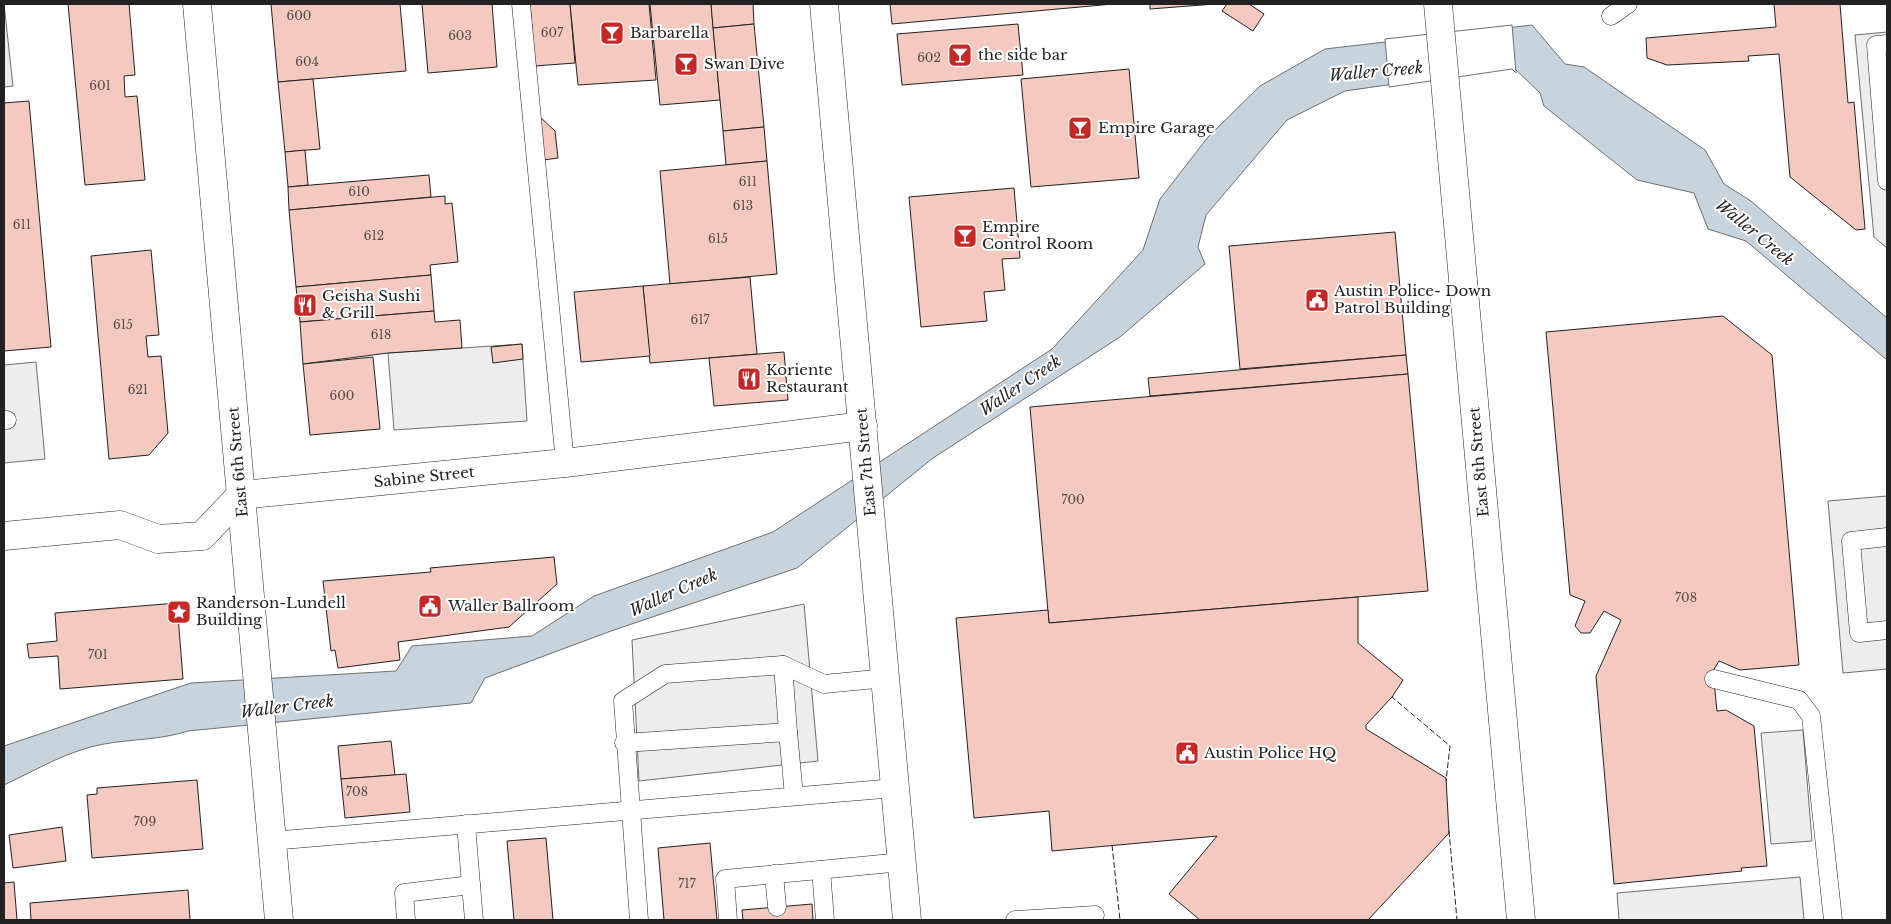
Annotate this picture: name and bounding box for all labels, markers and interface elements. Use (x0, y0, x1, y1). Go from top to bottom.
house number: 600 (287, 8, 311, 23)
bar icon: Barbarella (599, 20, 625, 46)
place label: Barbarella (630, 23, 709, 42)
house number: 607 (541, 25, 564, 40)
house number: 603 (448, 28, 472, 43)
bar icon: the side bar (947, 42, 973, 68)
place label: the side bar (978, 45, 1068, 64)
house number: 602 (917, 50, 941, 65)
bar icon: Swan Dive (673, 51, 699, 77)
house number: 604 (295, 54, 319, 69)
place label: Swan Dive (704, 54, 785, 73)
water label: Waller Creek (1328, 57, 1424, 85)
house number: 601 (89, 78, 111, 93)
bar icon: Empire Garage (1067, 115, 1093, 141)
place label: Empire Garage (1098, 118, 1215, 137)
house number: 611 (739, 174, 757, 189)
house number: 610 (348, 184, 370, 199)
water label: Waller Creek (1712, 195, 1798, 269)
house number: 613 (733, 198, 753, 213)
house number: 611 (13, 217, 31, 232)
place label: Empire Control Room (982, 217, 1093, 253)
bar icon: Empire Control Room (952, 223, 978, 249)
house number: 612 (364, 228, 384, 243)
house number: 615 (708, 231, 728, 246)
place label: Austin Police- Down Patrol Building (1333, 281, 1491, 317)
place label: Geisha Sushi & Grill (322, 286, 420, 322)
public building icon: Austin Police- Down Patrol Building (1304, 287, 1330, 313)
restaurant icon: Geisha Sushi & Grill (292, 292, 318, 318)
house number: 617 (690, 312, 711, 327)
house number: 615 (113, 317, 133, 332)
house number: 618 (371, 327, 391, 342)
water label: Waller Creek (975, 350, 1065, 420)
place label: Koriente Restaurant (766, 360, 849, 396)
restaurant icon: Koriente Restaurant (736, 366, 762, 392)
house number: 621 (128, 382, 148, 397)
house number: 600 (330, 388, 354, 403)
street label: East 6th Street (223, 406, 252, 518)
street label: East 8th Street (1464, 406, 1493, 518)
street label: East 7th Street (851, 407, 880, 517)
street label: Sabine Street (373, 462, 476, 491)
house number: 700 (1061, 492, 1085, 507)
water label: Waller Creek (626, 564, 720, 620)
house number: 708 (1675, 590, 1697, 605)
place label: Randerson-Lundell Building (196, 593, 346, 629)
public building icon: Waller Ballroom (417, 593, 443, 619)
place label: Waller Ballroom (447, 596, 574, 615)
place icon: Randerson-Lundell Building (166, 599, 192, 625)
house number: 701 (88, 647, 108, 662)
water label: Waller Creek (239, 690, 335, 722)
public building icon: Austin Police HQ (1174, 740, 1200, 766)
place label: Austin Police HQ (1203, 743, 1336, 762)
house number: 708 (346, 784, 368, 799)
house number: 709 (134, 814, 156, 829)
house number: 717 (678, 876, 697, 891)

